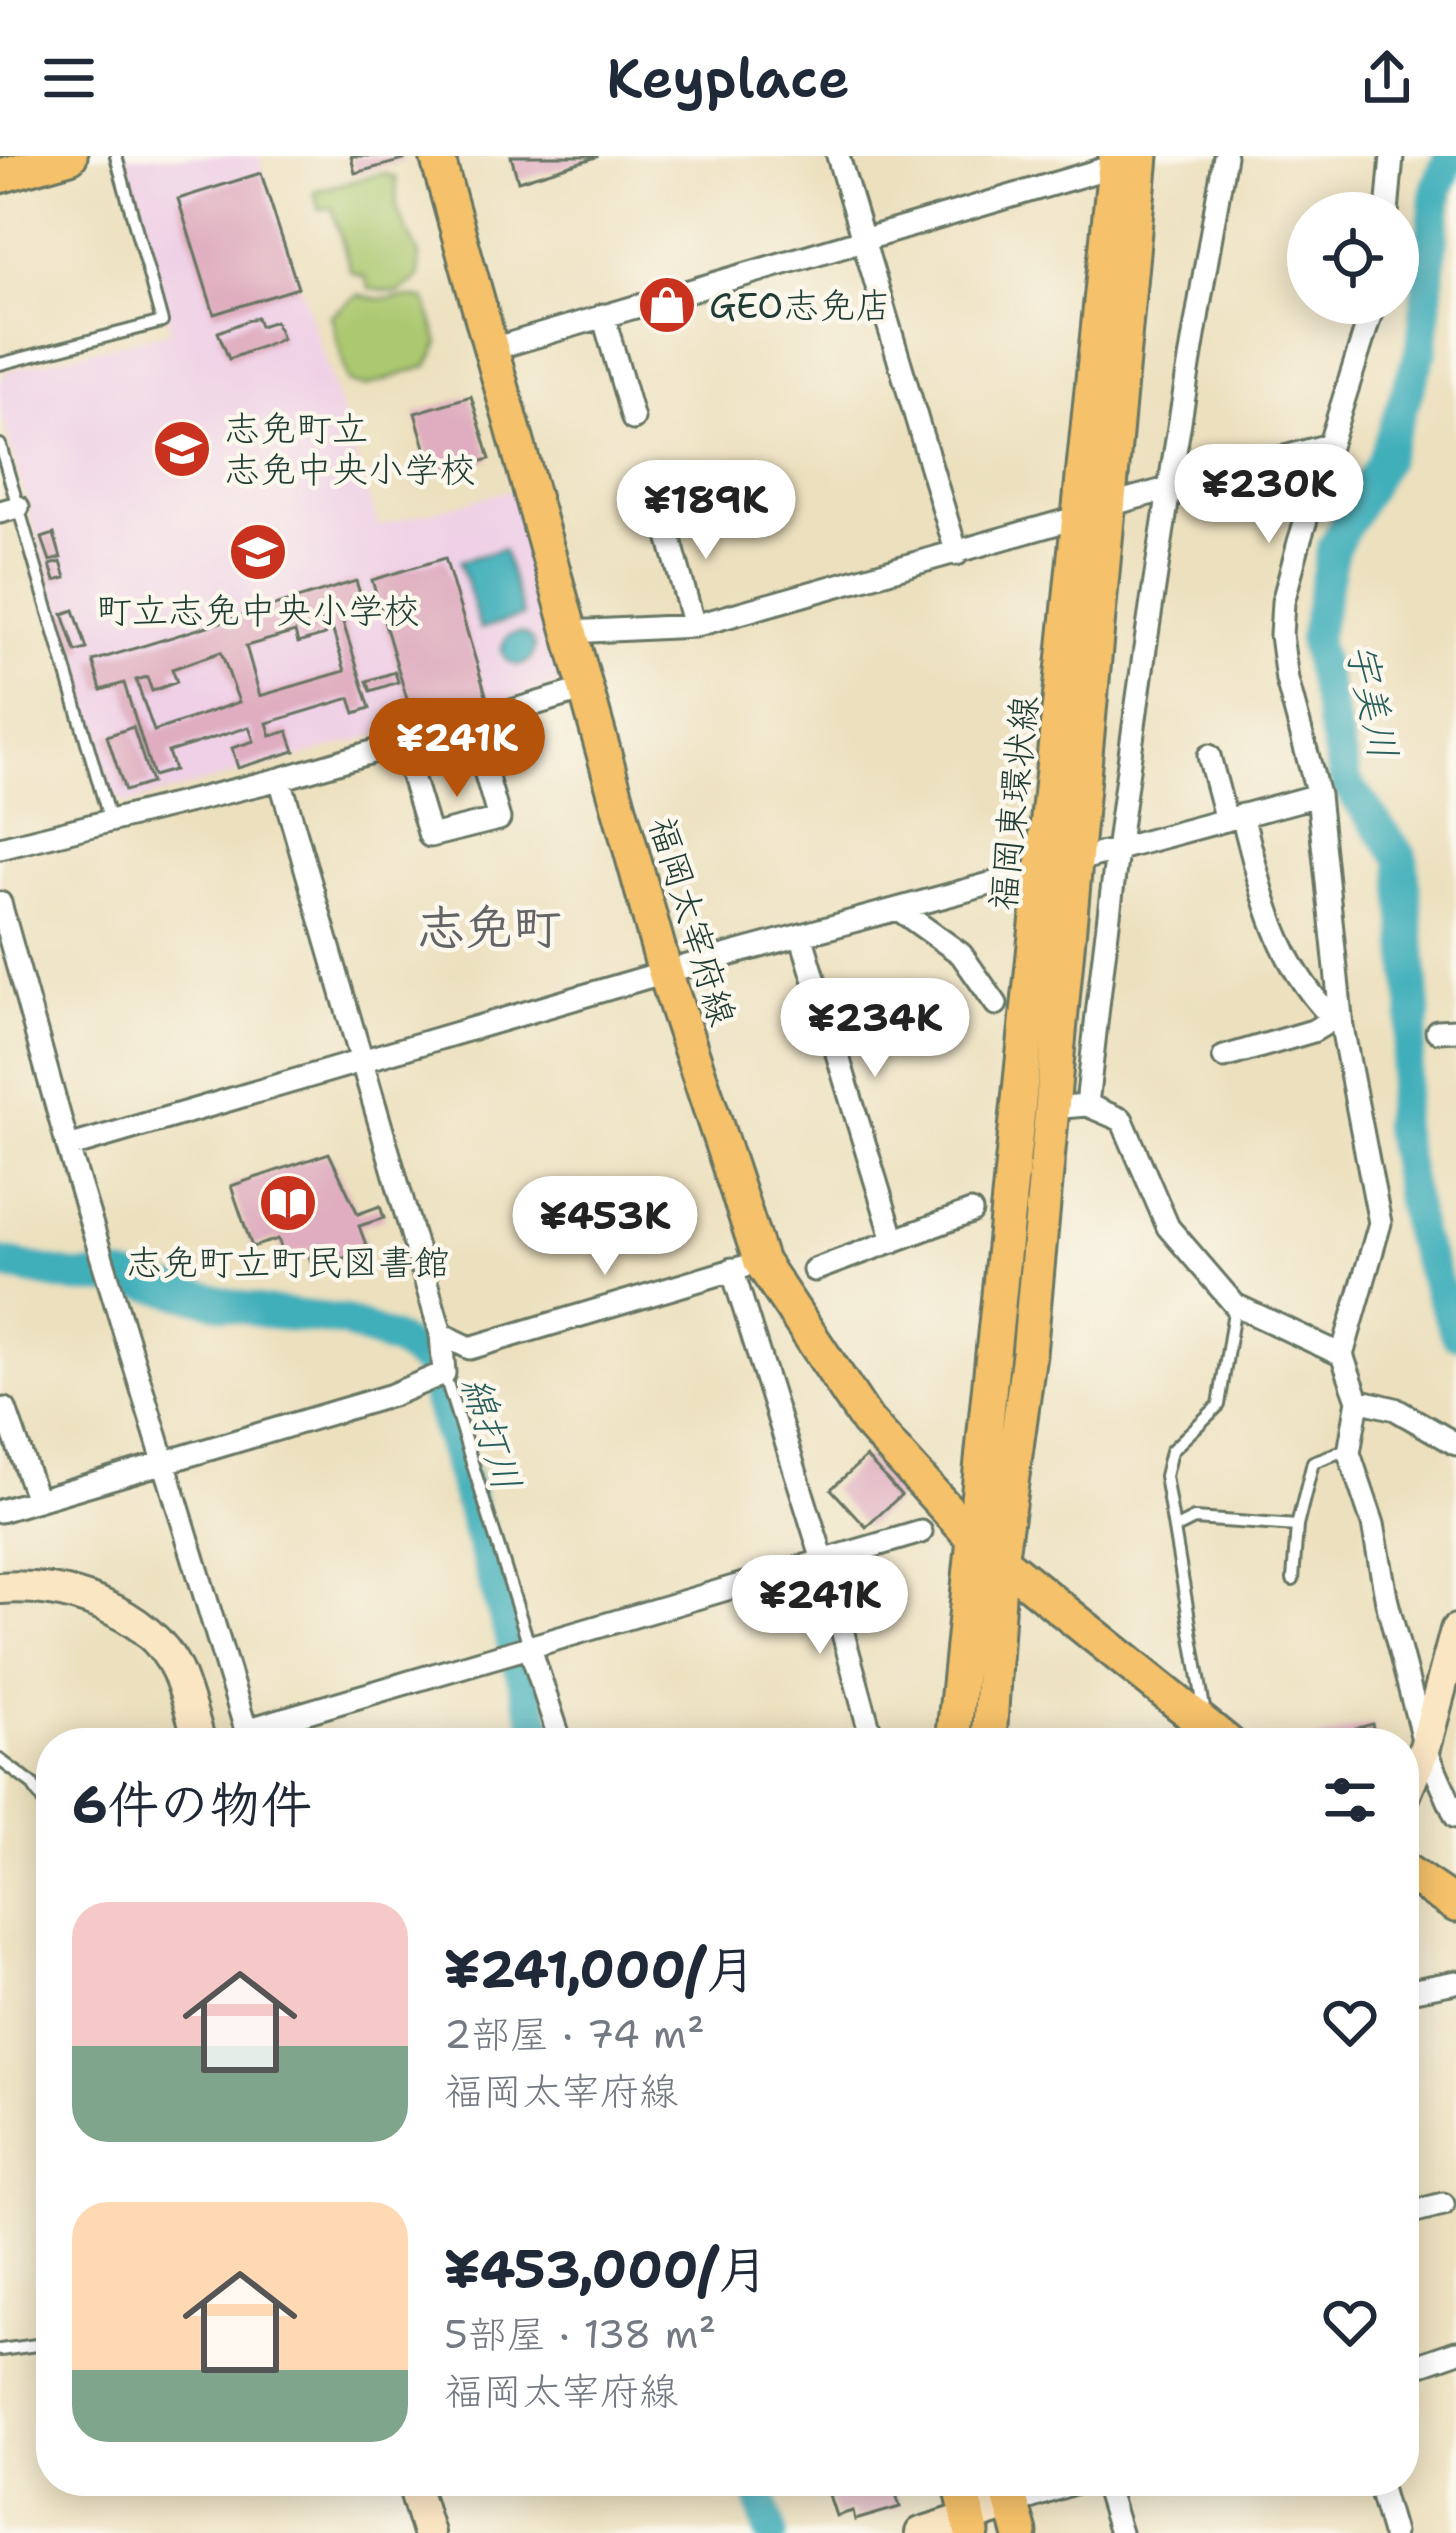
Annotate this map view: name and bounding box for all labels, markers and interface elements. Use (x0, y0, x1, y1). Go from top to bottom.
text: Keyplace (606, 42, 850, 114)
icon: menu (36, 45, 102, 111)
icon: share (1354, 45, 1420, 111)
map controls (1287, 192, 1419, 324)
button: locate (1287, 192, 1419, 324)
shop icon: GEO志免店 (636, 274, 698, 336)
place label: GEO志免店 (709, 281, 891, 330)
place label: 志免町立 志免中央小学校 (224, 404, 476, 494)
school or university icon: 志免町立 志免中央小学校 (151, 418, 213, 480)
pin: ¥230K (1185, 444, 1353, 546)
text: ¥230K (1201, 457, 1337, 509)
pin: ¥189K (622, 460, 790, 562)
text: ¥189K (644, 473, 768, 525)
school or university icon: 町立志免中央小学校 (227, 521, 289, 583)
place label: 町立志免中央小学校 (96, 586, 420, 635)
water label: 宇美川 (1335, 638, 1411, 764)
street label: 福岡東環状線 (978, 693, 1049, 913)
pin: ¥241K (373, 698, 541, 800)
text: ¥241K (396, 711, 518, 763)
street label: 福岡太宰府線 (638, 811, 748, 1032)
district label: 志免町 (417, 895, 561, 959)
pin: ¥234K (791, 978, 959, 1080)
text: ¥234K (808, 991, 942, 1043)
library icon: 志免町立町民図書館 (257, 1172, 319, 1234)
pin: ¥453K (521, 1176, 689, 1278)
text: ¥453K (539, 1189, 671, 1241)
place label: 志免町立町民図書館 (126, 1238, 450, 1287)
water label: 綿打川 (450, 1369, 534, 1497)
pin: ¥241K (736, 1555, 904, 1657)
text: ¥241K (759, 1568, 881, 1620)
icon: filters (1317, 1767, 1383, 1833)
text: 6件の物件 (72, 1770, 312, 1838)
text: ¥241,000/月 (444, 1935, 756, 2003)
icon: home (168, 1950, 312, 2094)
icon: heart (1317, 1989, 1383, 2055)
text: 2部屋 · 74 m² (444, 2008, 705, 2060)
text: 福岡太宰府線 (444, 2065, 678, 2117)
text: ¥453,000/月 (444, 2235, 769, 2303)
icon: home (168, 2250, 312, 2394)
icon: heart (1317, 2289, 1383, 2355)
text: 5部屋 · 138 m² (444, 2308, 716, 2360)
text: 福岡太宰府線 (444, 2365, 678, 2417)

